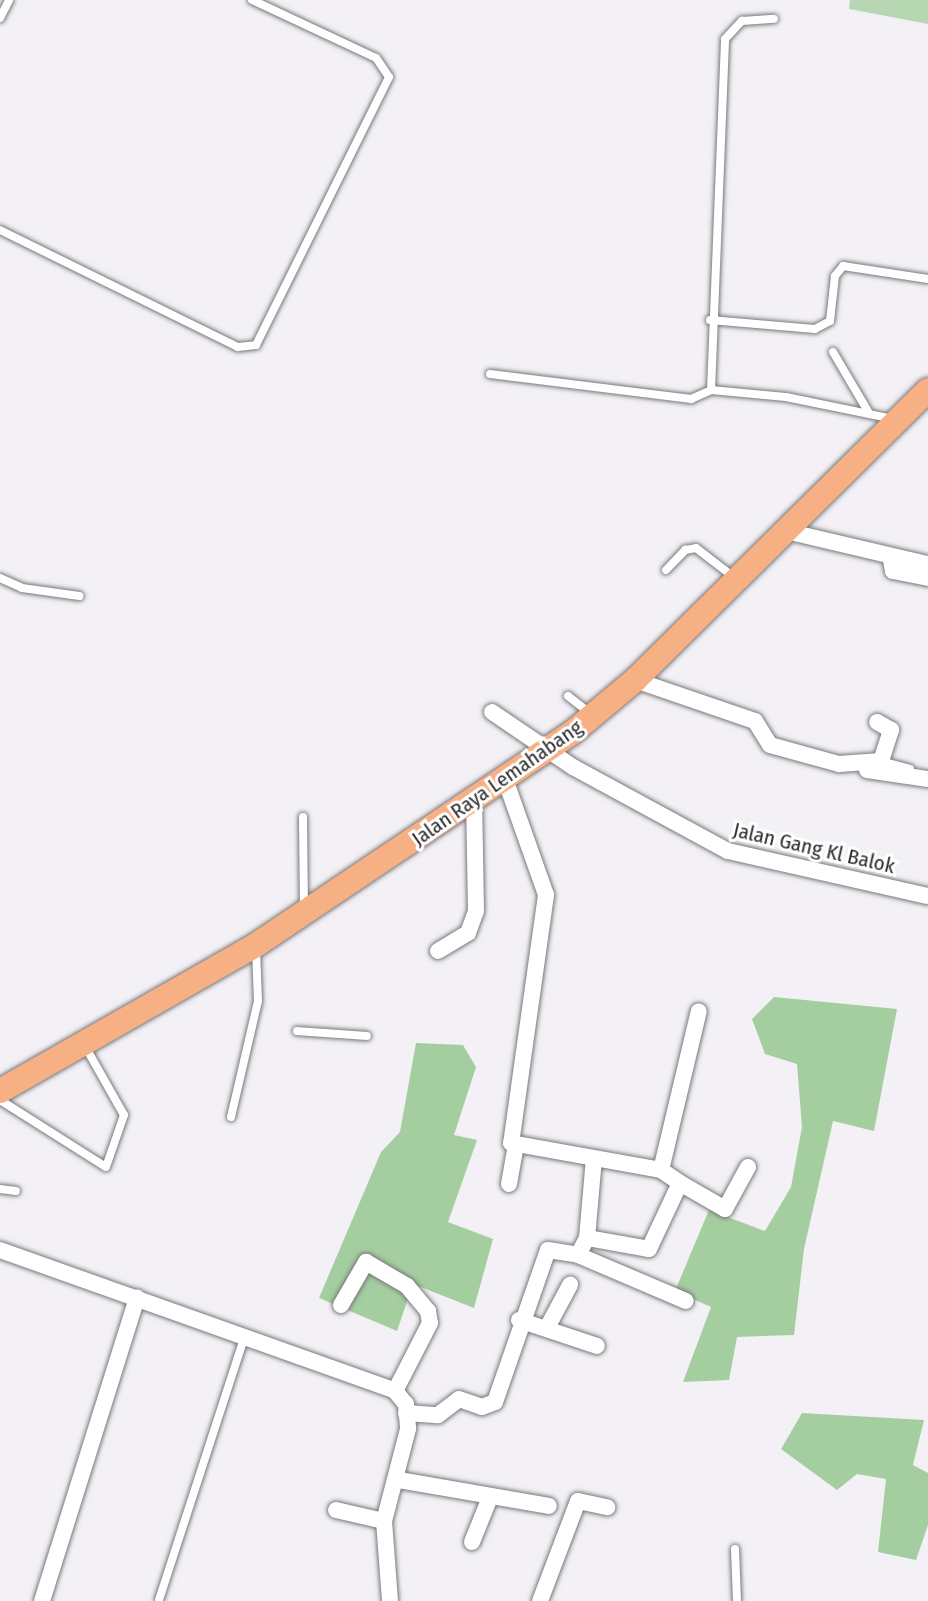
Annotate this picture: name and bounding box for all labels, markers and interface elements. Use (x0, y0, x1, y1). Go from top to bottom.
street label: Jalan Raya Lemahabang (407, 715, 587, 851)
street label: Jalan Gang Kl Balok (731, 817, 897, 879)

